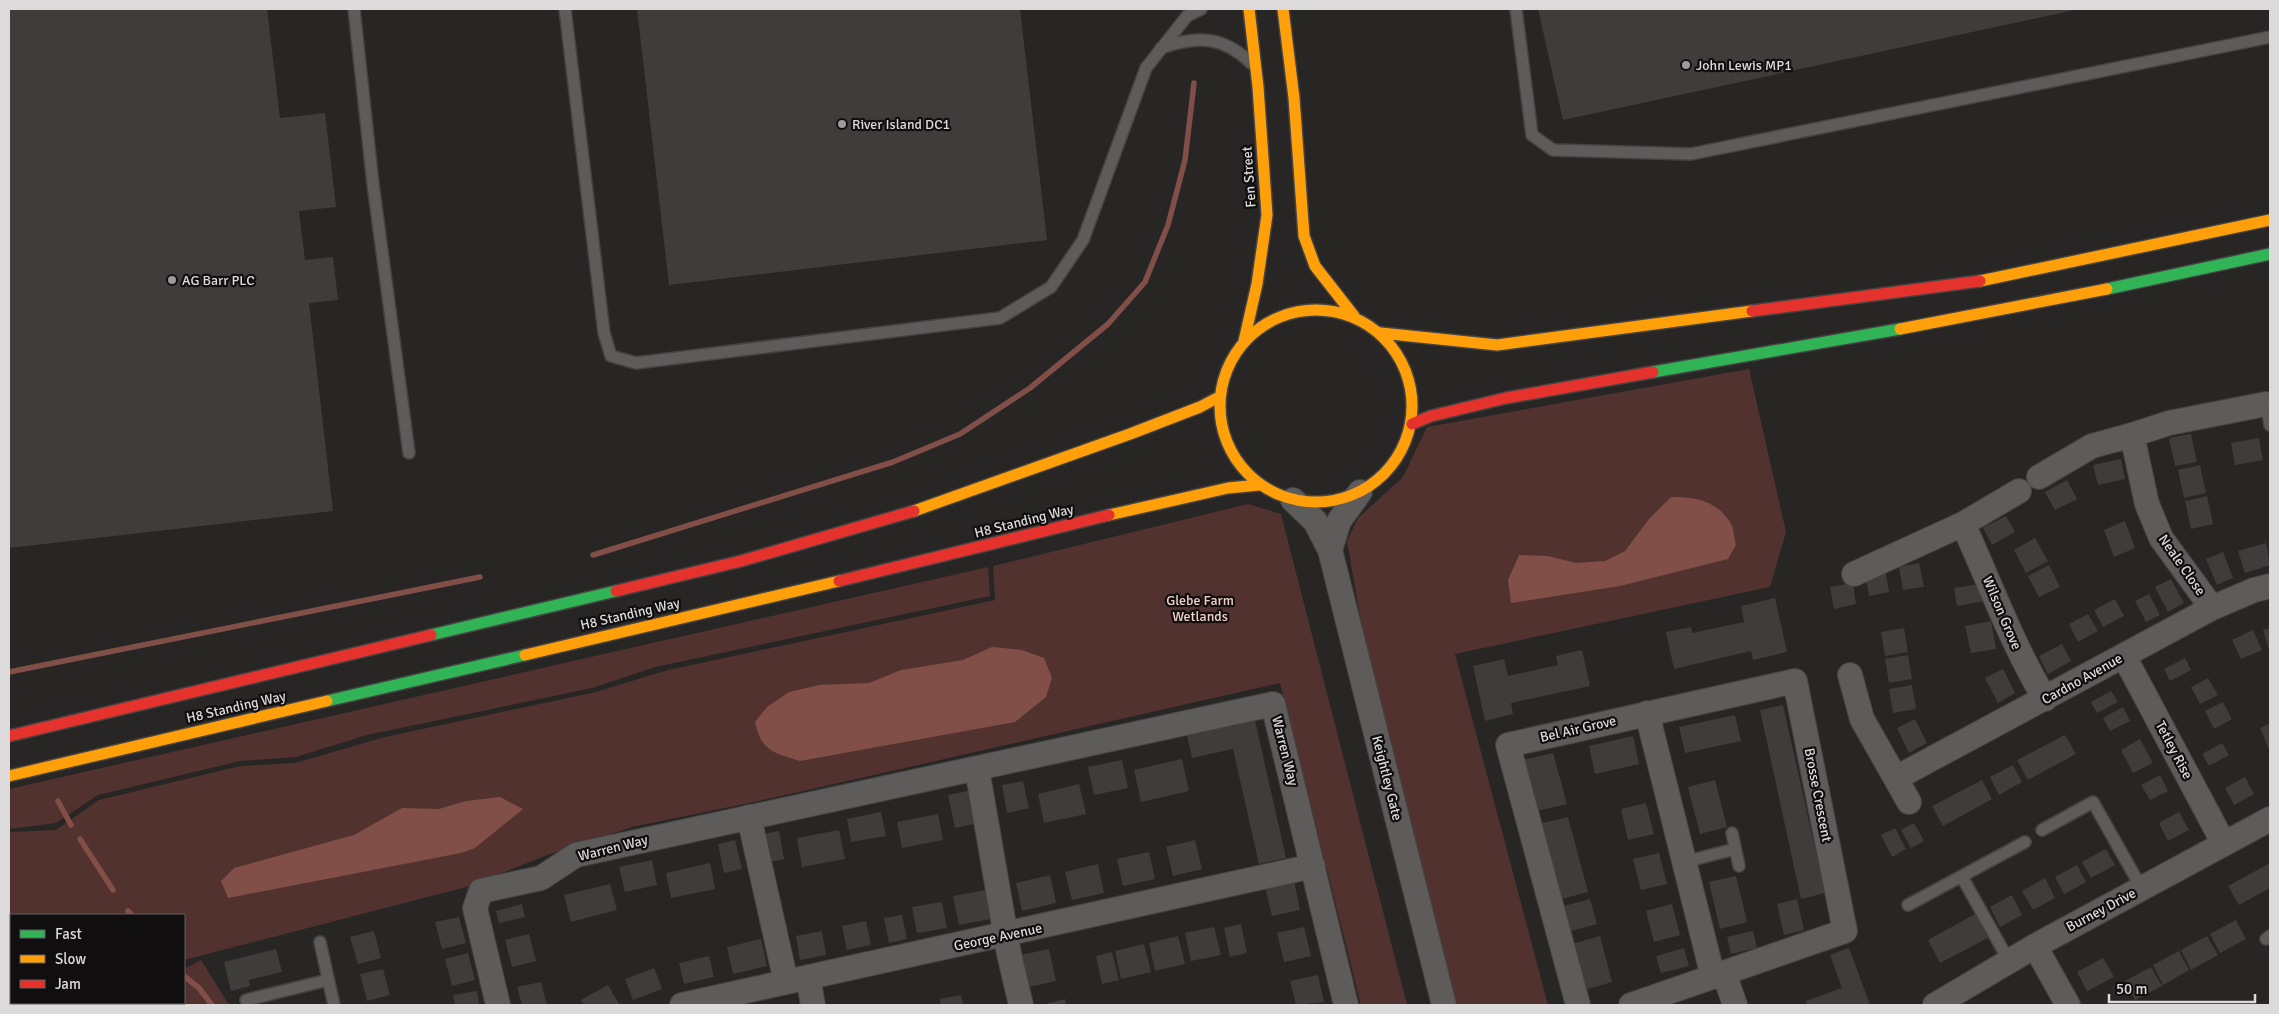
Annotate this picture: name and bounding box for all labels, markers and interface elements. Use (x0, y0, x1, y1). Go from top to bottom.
place label: John Lewis MP1 (1696, 57, 1792, 74)
marker: John Lewis MP1 (1680, 59, 1692, 71)
place label: River Island DC1 (852, 116, 950, 133)
marker: River Island DC1 (836, 118, 848, 130)
street label: Fen Street (1238, 146, 1260, 208)
place label: AG Barr PLC (182, 272, 255, 289)
marker: AG Barr PLC (166, 274, 178, 286)
street label: H8 Standing Way (973, 500, 1076, 542)
street label: Neale Close (2155, 531, 2209, 599)
street label: Wilson Grove (1979, 574, 2025, 652)
park label: Glebe Farm Wetlands (1166, 592, 1234, 625)
street label: H8 Standing Way (579, 594, 682, 634)
street label: Cardno Avenue (2039, 650, 2125, 708)
street label: H8 Standing Way (185, 687, 288, 727)
street label: Bel Air Grove (1538, 712, 1618, 746)
street label: Warren Way (1268, 714, 1302, 788)
street label: Tetley Rise (2152, 718, 2196, 782)
street label: Keightley Gate (1368, 734, 1406, 822)
street label: Brosse Crescent (1801, 747, 1835, 844)
street label: Warren Way (576, 831, 650, 865)
street label: Burney Drive (2063, 884, 2139, 936)
legend (10, 914, 185, 1004)
street label: George Avenue (952, 919, 1044, 955)
text: Fast (55, 925, 82, 943)
text: Slow (55, 950, 86, 968)
scale bar (2109, 972, 2255, 1004)
text: Jam (55, 975, 81, 993)
text: 50 m (2116, 980, 2147, 998)

